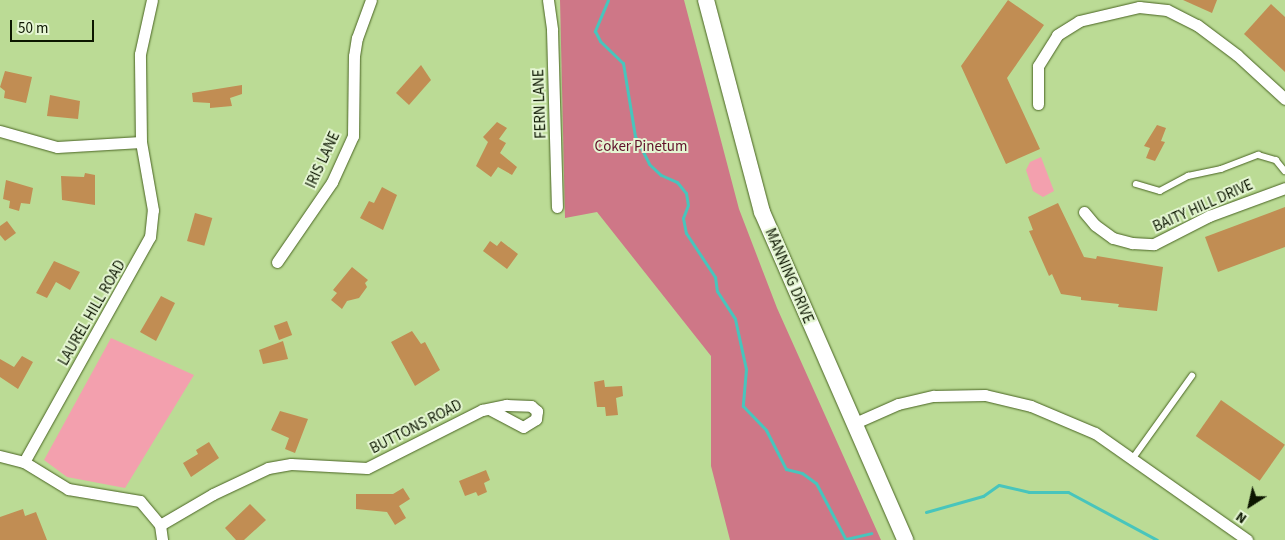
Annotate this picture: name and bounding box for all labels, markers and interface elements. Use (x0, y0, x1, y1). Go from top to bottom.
scale bar (12, 10, 96, 42)
text: 50 m (18, 18, 48, 39)
street label: FERN LANE (530, 69, 550, 139)
street label: IRIS LANE (302, 129, 344, 191)
park label: Coker Pinetum (595, 138, 687, 156)
street label: BAITY HILL DRIVE (1150, 176, 1256, 236)
street label: MANNING DRIVE (761, 226, 817, 326)
street label: LAUREL HILL ROAD (55, 257, 129, 369)
street label: BUTTONS ROAD (367, 396, 465, 458)
north arrow (1225, 480, 1275, 530)
text: N (1232, 506, 1251, 528)

